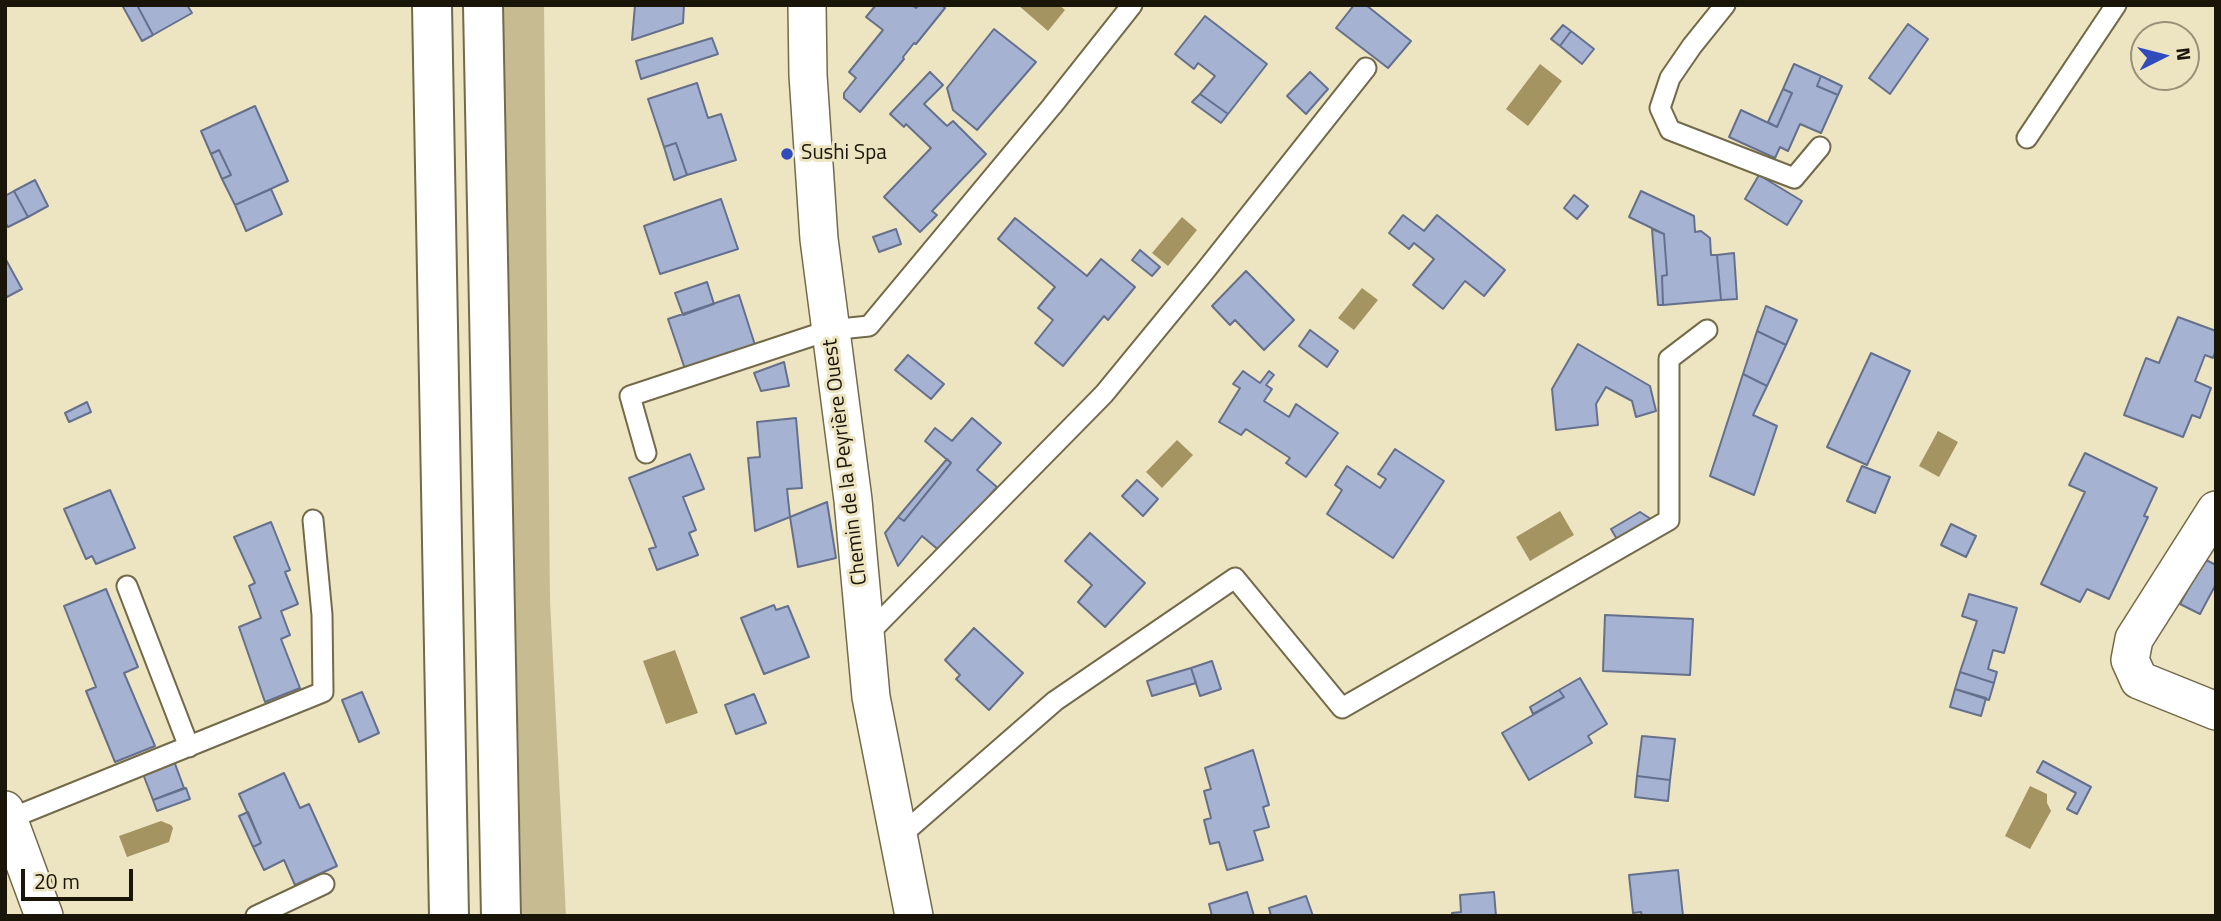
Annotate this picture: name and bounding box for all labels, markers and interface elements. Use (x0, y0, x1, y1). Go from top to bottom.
north arrow (2130, 21, 2200, 91)
text: N (2169, 46, 2200, 62)
place label: Sushi Spa (801, 141, 887, 167)
marker: Sushi Spa (779, 146, 795, 162)
street label: Chemin de la Peyrière Ouest (818, 337, 874, 587)
scale bar (24, 855, 136, 899)
text: 20 m (34, 865, 80, 897)

